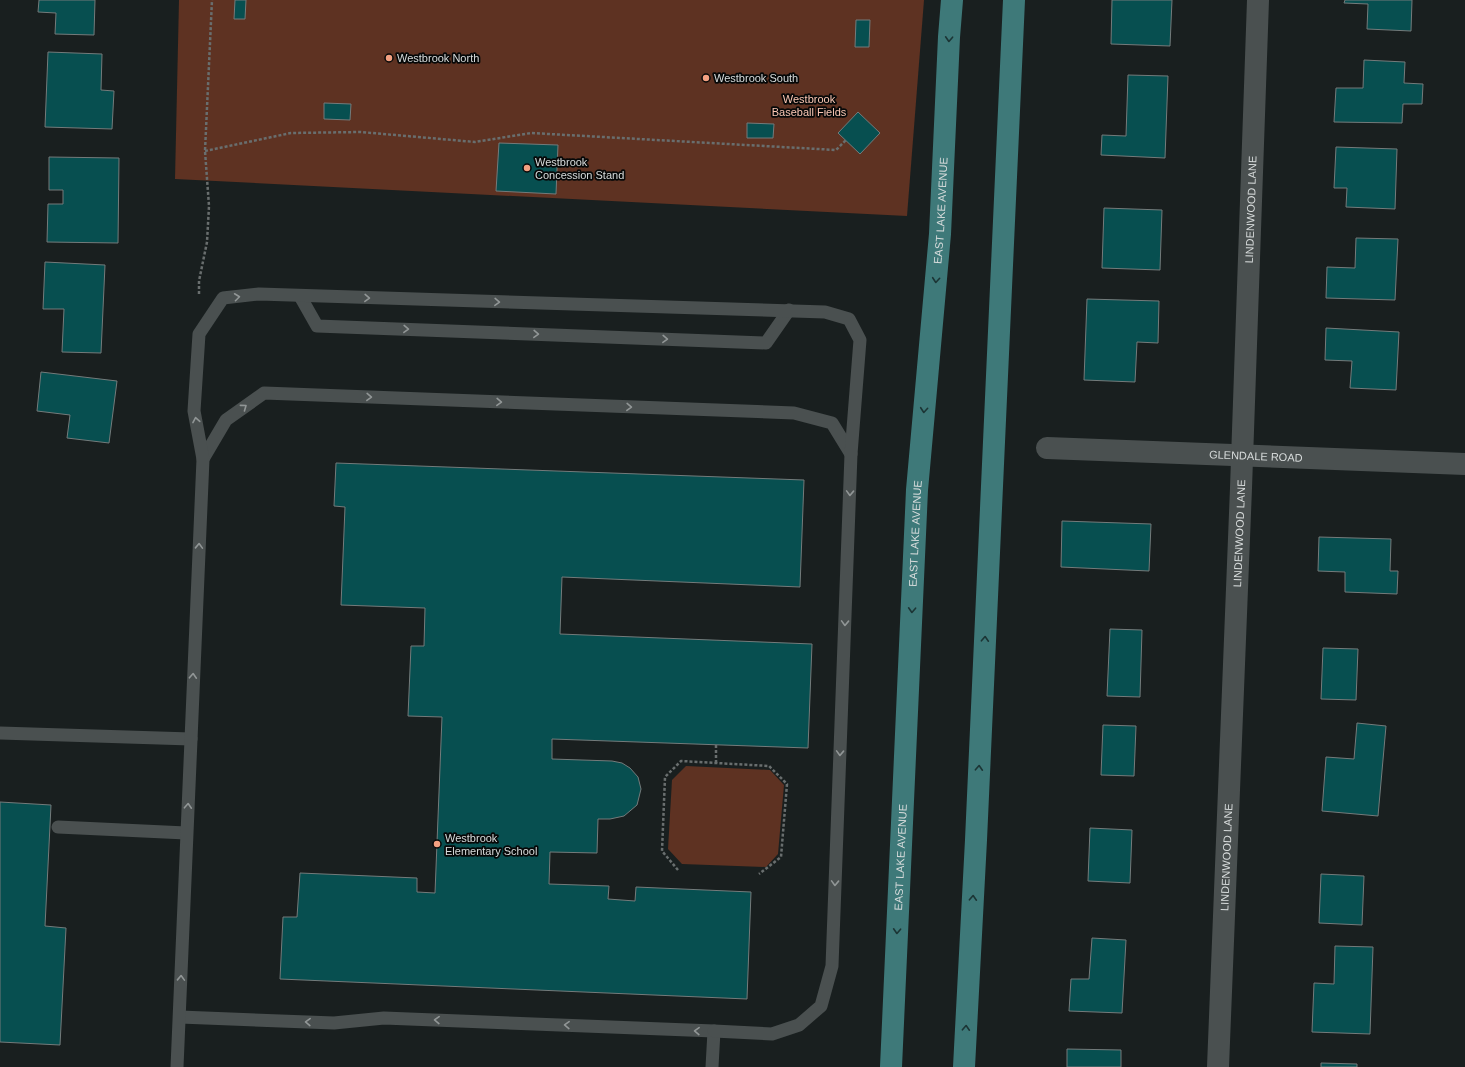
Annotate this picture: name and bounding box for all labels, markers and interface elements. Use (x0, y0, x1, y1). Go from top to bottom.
one-way arrow (944, 36, 953, 42)
place label: Westbrook North (397, 52, 479, 64)
marker: Westbrook North (384, 53, 394, 63)
place label: Westbrook South (714, 72, 798, 84)
marker: Westbrook South (701, 73, 711, 83)
park label: Westbrook Baseball Fields (772, 93, 847, 118)
place label: Westbrook Concession Stand (535, 156, 624, 181)
street label: LINDENWOOD LANE (1243, 156, 1259, 264)
street label: EAST LAKE AVENUE (931, 157, 949, 264)
marker: Westbrook Concession Stand (522, 163, 532, 173)
one-way arrow (931, 277, 940, 284)
one-way arrow (234, 292, 240, 301)
one-way arrow (364, 294, 370, 302)
one-way arrow (494, 298, 500, 306)
one-way arrow (403, 325, 409, 334)
one-way arrow (533, 330, 539, 338)
one-way arrow (662, 335, 668, 343)
one-way arrow (366, 392, 372, 401)
one-way arrow (496, 398, 502, 406)
one-way arrow (626, 403, 632, 411)
one-way arrow (239, 405, 246, 412)
one-way arrow (920, 407, 929, 413)
one-way arrow (192, 417, 201, 423)
street label: GLENDALE ROAD (1209, 448, 1303, 464)
street label: LINDENWOOD LANE (1231, 479, 1247, 587)
street label: EAST LAKE AVENUE (907, 480, 924, 587)
one-way arrow (846, 490, 854, 496)
one-way arrow (195, 543, 204, 549)
one-way arrow (907, 607, 916, 613)
one-way arrow (841, 620, 849, 626)
one-way arrow (981, 636, 989, 642)
one-way arrow (189, 673, 198, 679)
one-way arrow (836, 750, 844, 756)
one-way arrow (975, 765, 984, 771)
one-way arrow (183, 803, 192, 809)
street label: LINDENWOOD LANE (1218, 803, 1234, 911)
street label: EAST LAKE AVENUE (892, 804, 909, 911)
place label: Westbrook Elementary School (445, 832, 537, 857)
marker: Westbrook Elementary School (432, 839, 442, 849)
one-way arrow (831, 880, 839, 886)
one-way arrow (969, 895, 977, 901)
one-way arrow (892, 928, 901, 934)
one-way arrow (177, 975, 185, 981)
one-way arrow (434, 1016, 440, 1024)
one-way arrow (305, 1017, 311, 1026)
one-way arrow (564, 1021, 570, 1029)
one-way arrow (961, 1025, 970, 1031)
one-way arrow (694, 1026, 700, 1035)

